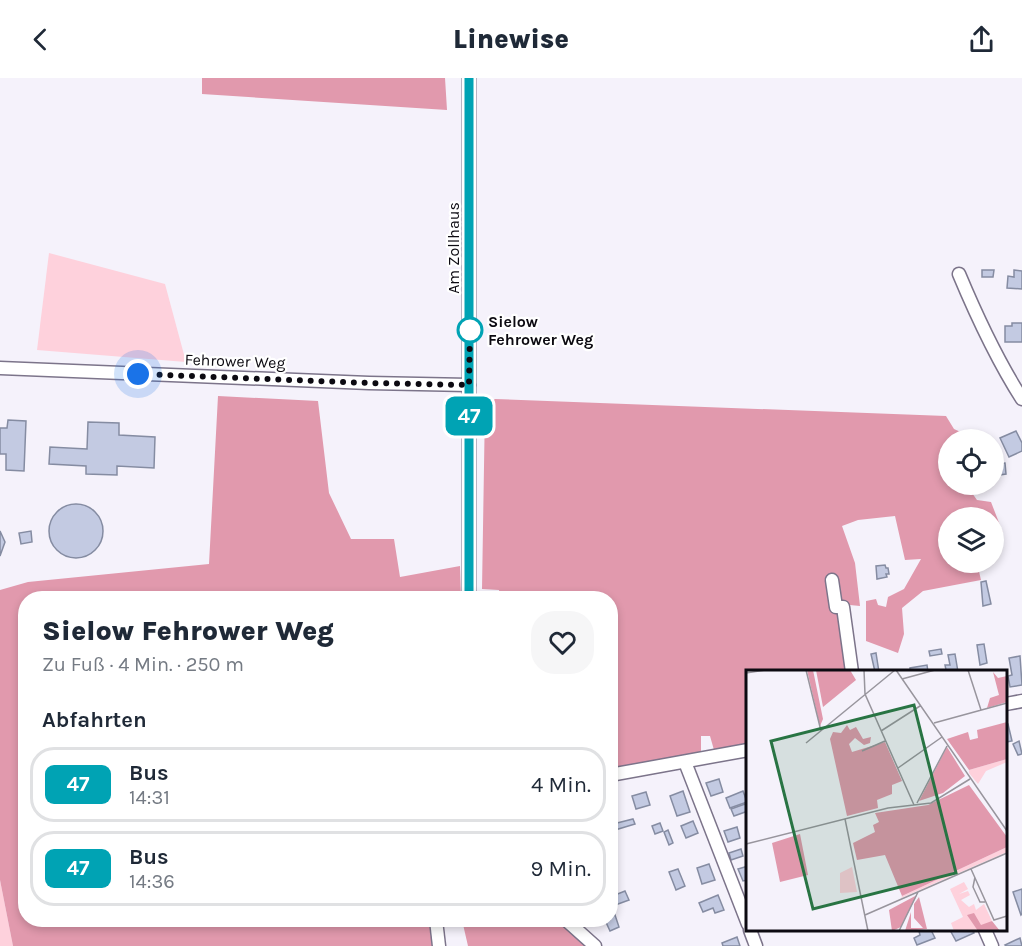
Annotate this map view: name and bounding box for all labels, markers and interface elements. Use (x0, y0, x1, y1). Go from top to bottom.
icon: back (24, 23, 57, 56)
text: Linewise (453, 23, 569, 55)
icon: share (965, 23, 998, 56)
street label: Am Zollhaus (444, 202, 463, 294)
place label: Sielow Fehrower Weg (488, 312, 593, 349)
marker: Sielow Fehrower Weg (457, 317, 483, 343)
street label: Fehrower Weg (184, 350, 286, 372)
your location (123, 359, 153, 389)
line badge: 47 (442, 396, 496, 436)
text: 47 (458, 404, 480, 428)
map controls (938, 429, 1004, 573)
button: locate (938, 429, 1004, 495)
button: layers (938, 507, 1004, 573)
button: heart (531, 611, 594, 674)
text: Sielow Fehrower Weg (42, 614, 334, 647)
text: Zu Fuß · 4 Min. · 250 m (42, 653, 244, 676)
inset map (746, 670, 1007, 931)
text: Abfahrten (42, 707, 147, 733)
text: Bus (129, 760, 169, 786)
text: 47 (67, 772, 89, 796)
text: 4 Min. (531, 772, 591, 798)
text: 14:31 (129, 786, 170, 809)
text: Bus (129, 844, 169, 870)
text: 47 (67, 856, 89, 880)
text: 9 Min. (531, 856, 591, 882)
text: 14:36 (129, 870, 175, 893)

